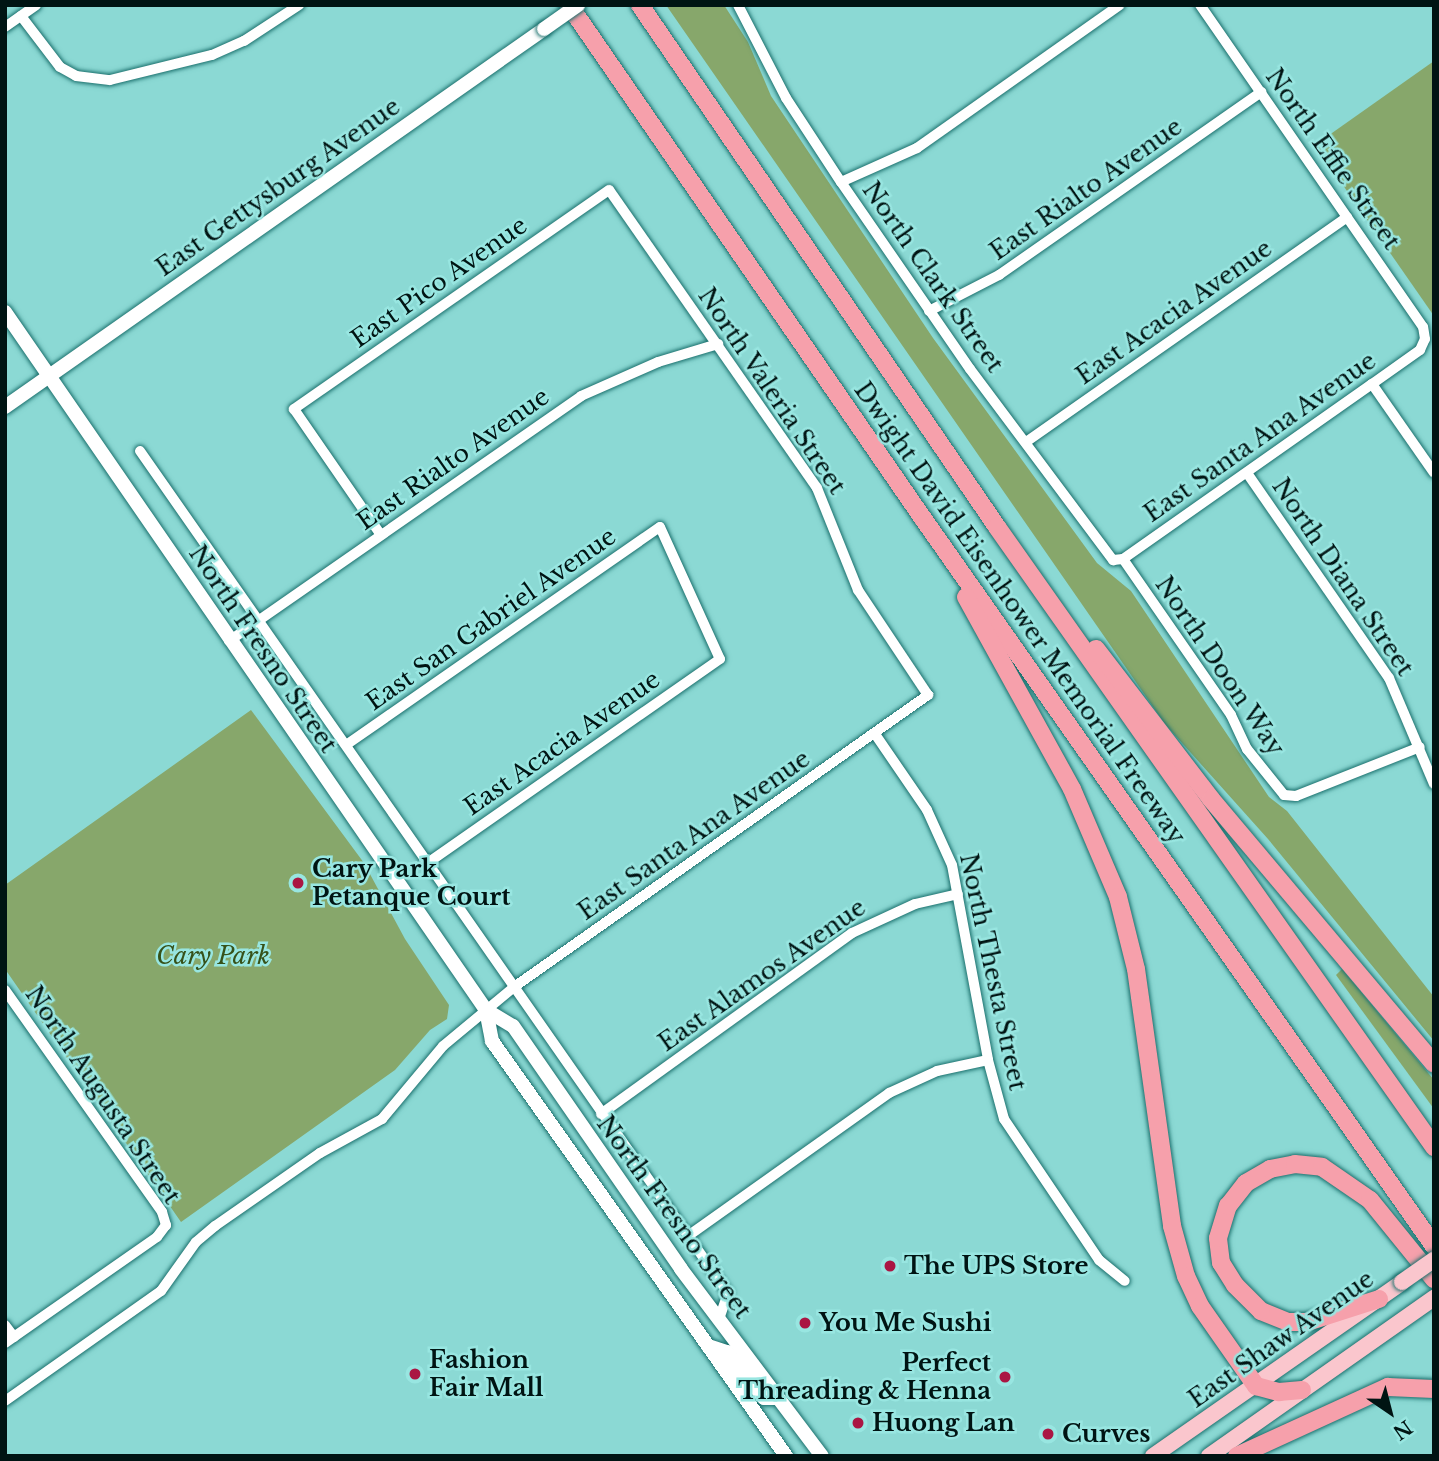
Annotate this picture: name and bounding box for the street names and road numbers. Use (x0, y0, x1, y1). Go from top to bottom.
street label: North Effie Street (1260, 63, 1406, 255)
street label: East Gettysburg Avenue (150, 91, 406, 283)
street label: East Rialto Avenue (984, 112, 1188, 266)
street label: North Clark Street (856, 176, 1010, 378)
street label: East Pico Avenue (345, 210, 533, 354)
street label: East Acacia Avenue (1070, 233, 1278, 391)
street label: North Valeria Street (692, 282, 852, 500)
street label: East Santa Ana Avenue (1138, 345, 1382, 529)
street label: Dwight David Eisenhower Memorial Freeway (848, 376, 1192, 850)
street label: East Rialto Avenue (351, 382, 555, 536)
street label: North Diana Street (1266, 473, 1420, 681)
street label: East San Gabriel Avenue (360, 521, 622, 717)
street label: North Fresno Street (183, 540, 343, 758)
street label: North Doon Way (1149, 571, 1291, 761)
street label: East Acacia Avenue (458, 664, 666, 822)
street label: East Santa Ana Avenue (572, 743, 816, 927)
street label: North Thesta Street (954, 850, 1032, 1094)
street label: East Alamos Avenue (652, 892, 872, 1058)
street label: North Augusta Street (19, 980, 187, 1210)
street label: North Fresno Street (591, 1110, 757, 1324)
street label: East Shaw Avenue (1182, 1264, 1380, 1414)

